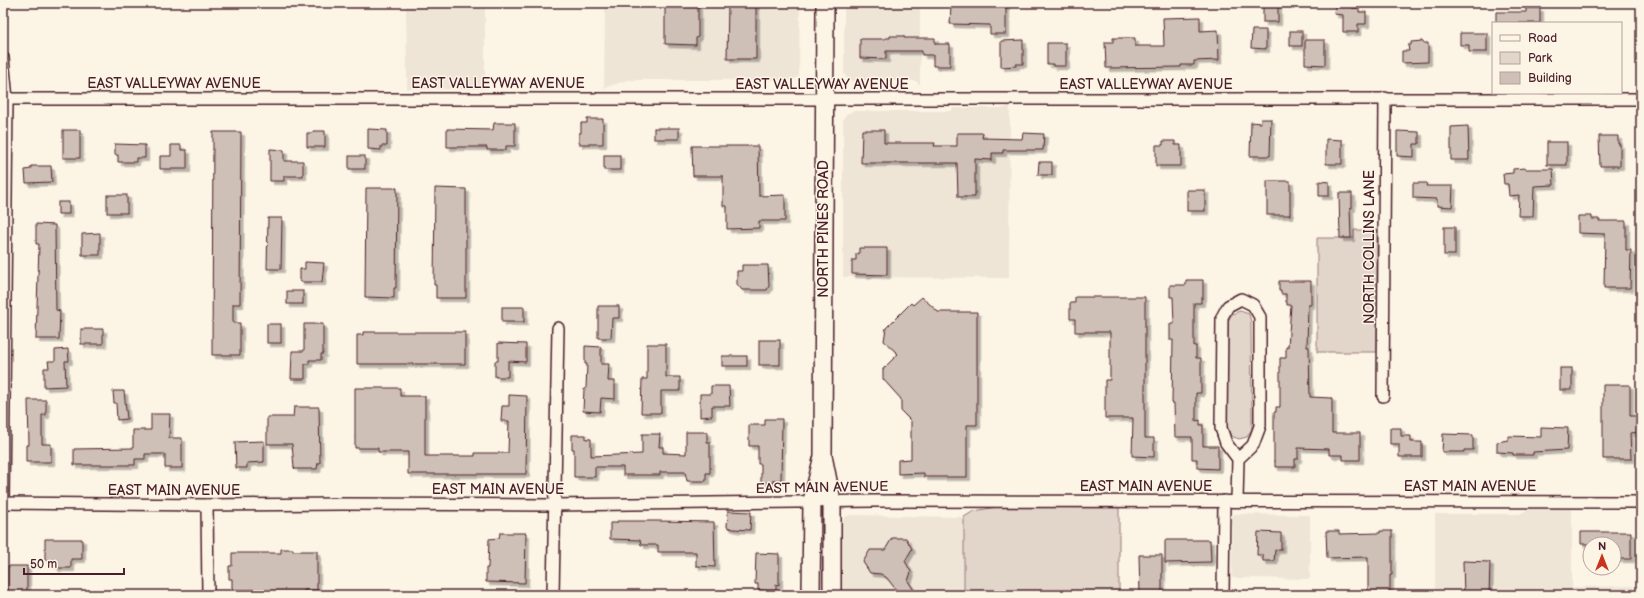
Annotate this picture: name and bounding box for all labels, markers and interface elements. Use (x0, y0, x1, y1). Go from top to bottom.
legend (1492, 22, 1622, 94)
text: Road (1528, 31, 1557, 46)
text: Park (1528, 51, 1552, 66)
text: Building (1528, 71, 1572, 86)
street label: EAST VALLEYWAY AVENUE (87, 75, 261, 92)
street label: EAST VALLEYWAY AVENUE (411, 75, 585, 92)
street label: EAST VALLEYWAY AVENUE (735, 76, 909, 93)
street label: EAST VALLEYWAY AVENUE (1059, 76, 1233, 93)
street label: NORTH PINES ROAD (815, 160, 832, 298)
street label: NORTH COLLINS LANE (1361, 170, 1378, 324)
street label: EAST MAIN AVENUE (756, 478, 889, 497)
street label: EAST MAIN AVENUE (1080, 478, 1212, 495)
street label: EAST MAIN AVENUE (1404, 478, 1536, 495)
street label: EAST MAIN AVENUE (432, 481, 564, 498)
street label: EAST MAIN AVENUE (108, 482, 240, 499)
north arrow (1582, 536, 1622, 576)
text: N (1598, 540, 1606, 553)
scale bar (24, 550, 124, 576)
text: 50 m (30, 557, 57, 572)

